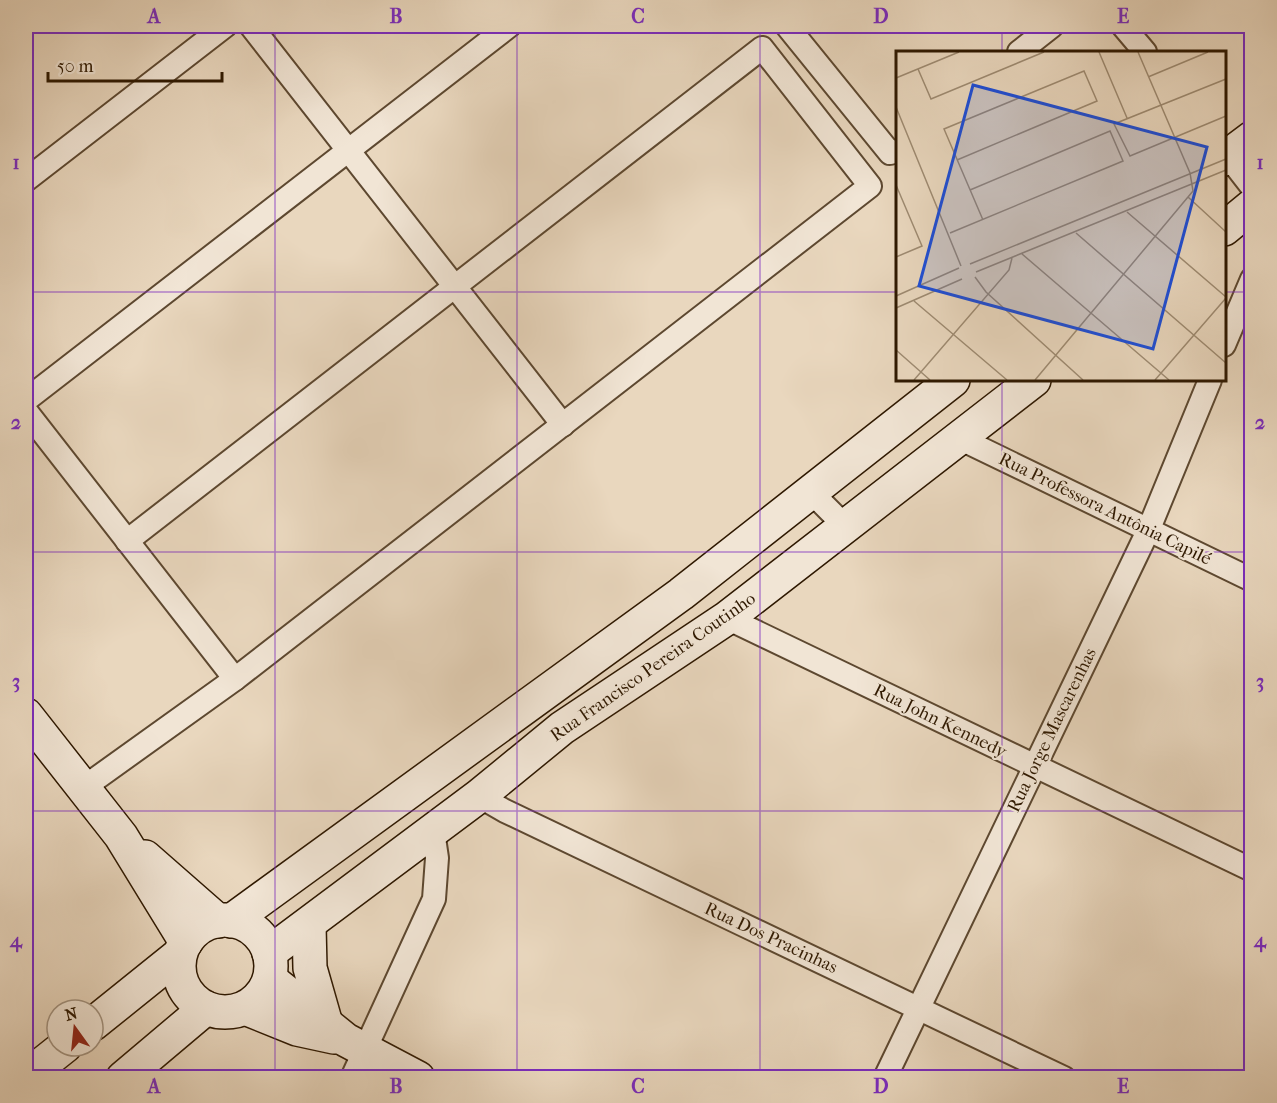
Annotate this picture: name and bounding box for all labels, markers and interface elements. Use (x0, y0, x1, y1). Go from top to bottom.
text: A (146, 5, 162, 28)
text: B (389, 5, 403, 28)
text: C (631, 5, 645, 28)
text: D (873, 5, 889, 28)
text: E (1117, 5, 1129, 28)
scale bar (48, 45, 222, 83)
inset map (896, 51, 1226, 381)
text: 50 m (57, 56, 94, 77)
text: 1 (12, 151, 20, 174)
text: 1 (1256, 151, 1264, 174)
text: 2 (11, 411, 21, 434)
text: 2 (1255, 411, 1265, 434)
street label: Rua Professora Antônia Capilé (995, 448, 1215, 570)
street label: Rua Francisco Pereira Coutinho (546, 588, 760, 746)
street label: Rua Jorge Mascarenhas (1003, 644, 1101, 816)
text: 3 (12, 670, 20, 693)
text: 3 (1256, 670, 1264, 693)
street label: Rua John Kennedy (870, 680, 1011, 763)
street label: Rua Dos Pracinhas (701, 898, 841, 978)
text: 4 (9, 929, 23, 953)
text: 4 (1253, 929, 1267, 953)
north arrow (45, 998, 105, 1058)
text: N (63, 1003, 80, 1025)
text: A (146, 1075, 162, 1098)
text: B (389, 1075, 403, 1098)
text: C (631, 1075, 645, 1098)
text: D (873, 1075, 889, 1098)
text: E (1117, 1075, 1129, 1098)

